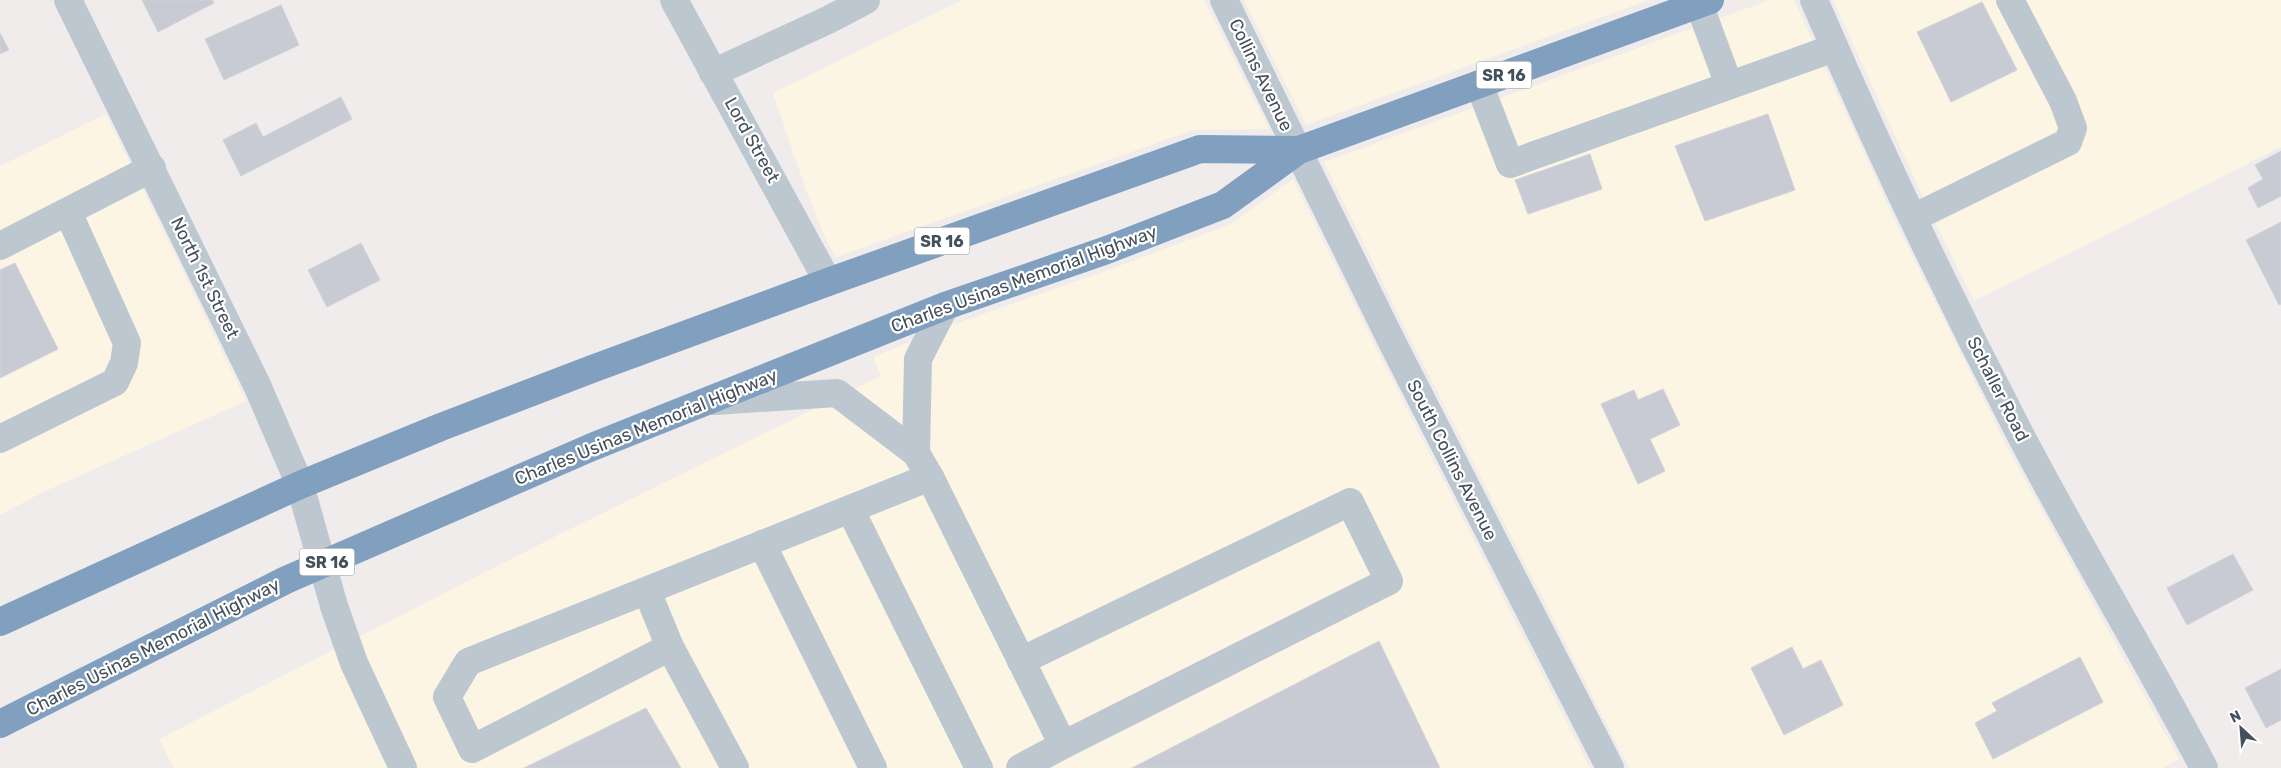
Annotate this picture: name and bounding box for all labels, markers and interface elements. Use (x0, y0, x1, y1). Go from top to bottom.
street label: Collins Avenue (1224, 15, 1298, 135)
road number: SR 16 (1476, 62, 1532, 88)
street label: Lord Street (720, 94, 784, 186)
street label: North 1st Street (166, 214, 244, 342)
street label: Charles Usinas Memorial Highway (888, 220, 1160, 337)
road number: SR 16 (914, 228, 970, 255)
street label: Schaller Road (1962, 333, 2034, 445)
street label: Charles Usinas Memorial Highway (511, 364, 781, 490)
street label: South Collins Avenue (1402, 376, 1502, 544)
road number: SR 16 (300, 548, 354, 576)
street label: Charles Usinas Memorial Highway (23, 573, 283, 721)
north arrow (2216, 703, 2266, 753)
text: N (2227, 707, 2244, 727)

